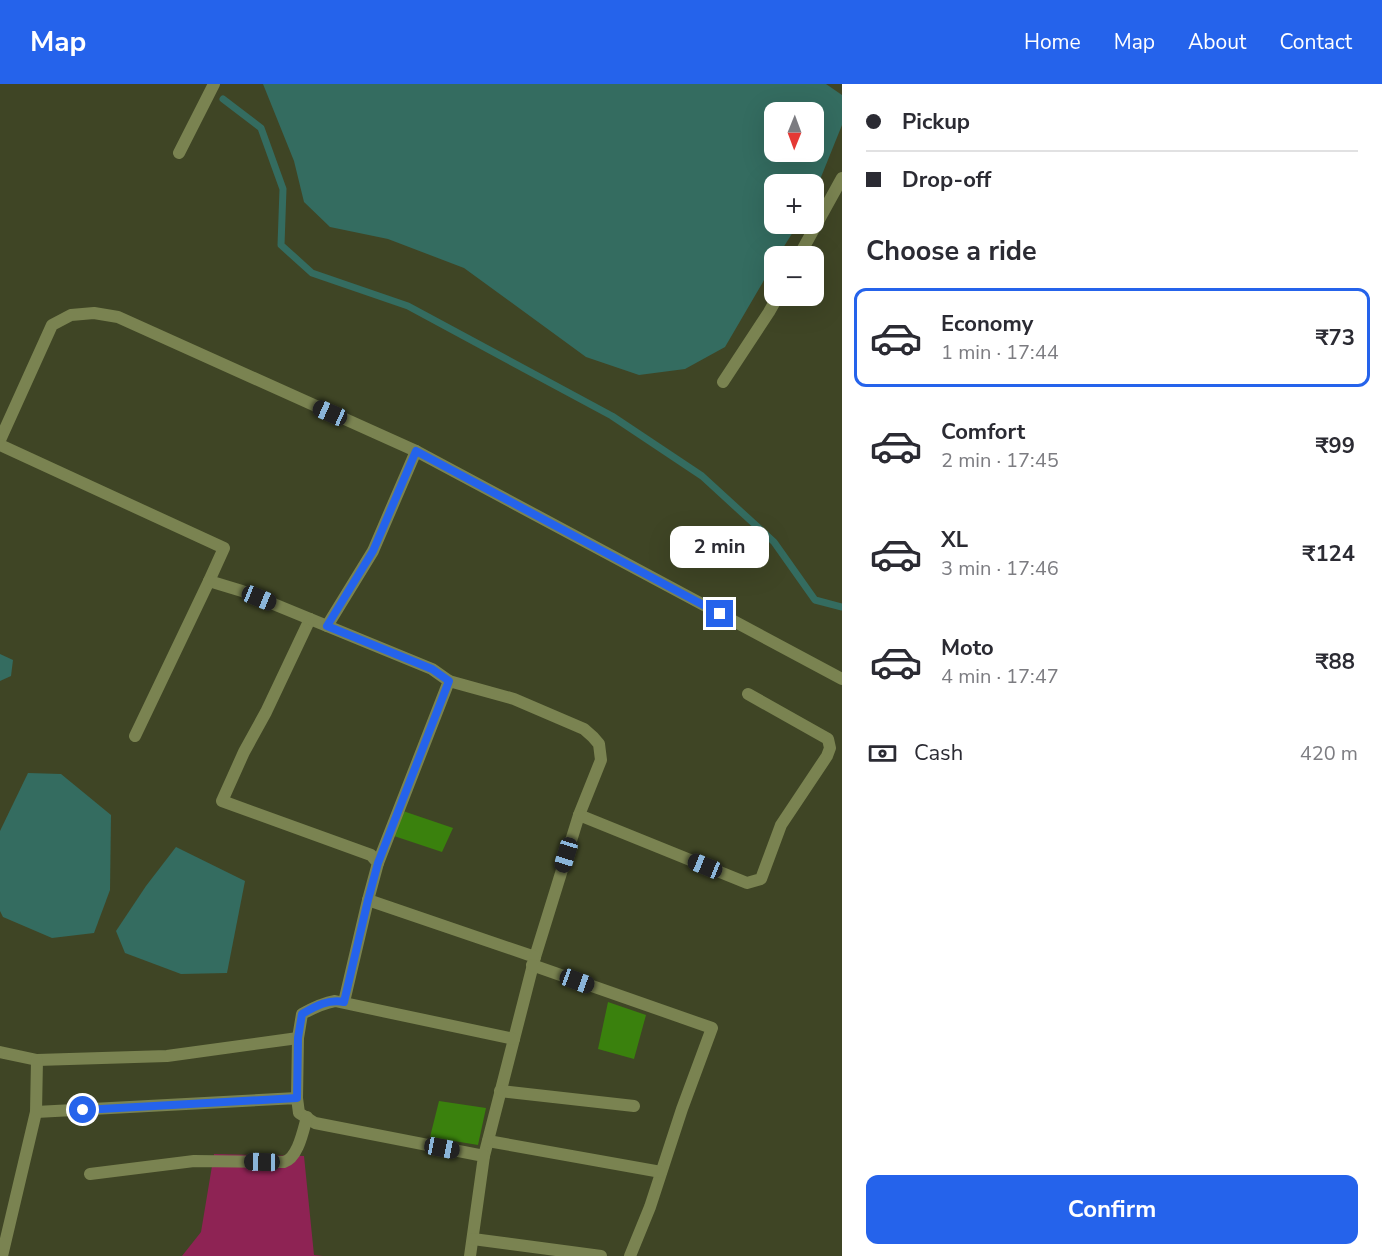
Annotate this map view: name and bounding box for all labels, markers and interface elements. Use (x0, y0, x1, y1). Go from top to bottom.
text: Map (30, 23, 86, 61)
text: Home (1024, 28, 1081, 56)
text: Map (1114, 28, 1155, 56)
text: About (1188, 28, 1246, 56)
text: Contact (1279, 28, 1352, 56)
north arrow (764, 102, 824, 162)
map controls (764, 102, 824, 306)
text: Pickup (902, 107, 970, 137)
text: Drop-off (902, 165, 991, 195)
button: + (764, 174, 824, 234)
text: Choose a ride (866, 233, 1037, 270)
button: − (764, 246, 824, 306)
text: Economy (941, 309, 1033, 339)
icon: car (869, 311, 923, 365)
text: ₹73 (1315, 323, 1355, 353)
text: 1 min · 17:44 (941, 339, 1059, 366)
car (310, 397, 350, 429)
text: Comfort (941, 417, 1025, 447)
icon: car (869, 419, 923, 473)
text: ₹99 (1315, 431, 1355, 461)
text: 2 min · 17:45 (941, 447, 1059, 474)
text: XL (941, 525, 968, 555)
callout: 2 min (670, 527, 770, 569)
icon: car (869, 527, 923, 581)
text: 2 min (694, 533, 745, 560)
text: ₹124 (1302, 539, 1355, 569)
text: 3 min · 17:46 (941, 555, 1059, 582)
car (239, 583, 279, 613)
route end (706, 600, 733, 627)
text: Moto (941, 633, 994, 663)
icon: car (869, 635, 923, 689)
text: ₹88 (1315, 647, 1355, 677)
text: 4 min · 17:47 (941, 663, 1059, 690)
icon: cash (866, 737, 899, 770)
text: Cash (914, 738, 963, 768)
text: 420 m (1300, 740, 1358, 767)
car (552, 835, 580, 875)
car (685, 851, 725, 881)
car (557, 966, 597, 996)
route start (69, 1096, 96, 1123)
car (423, 1136, 461, 1160)
car (244, 1153, 280, 1171)
button: Confirm (866, 1175, 1358, 1244)

